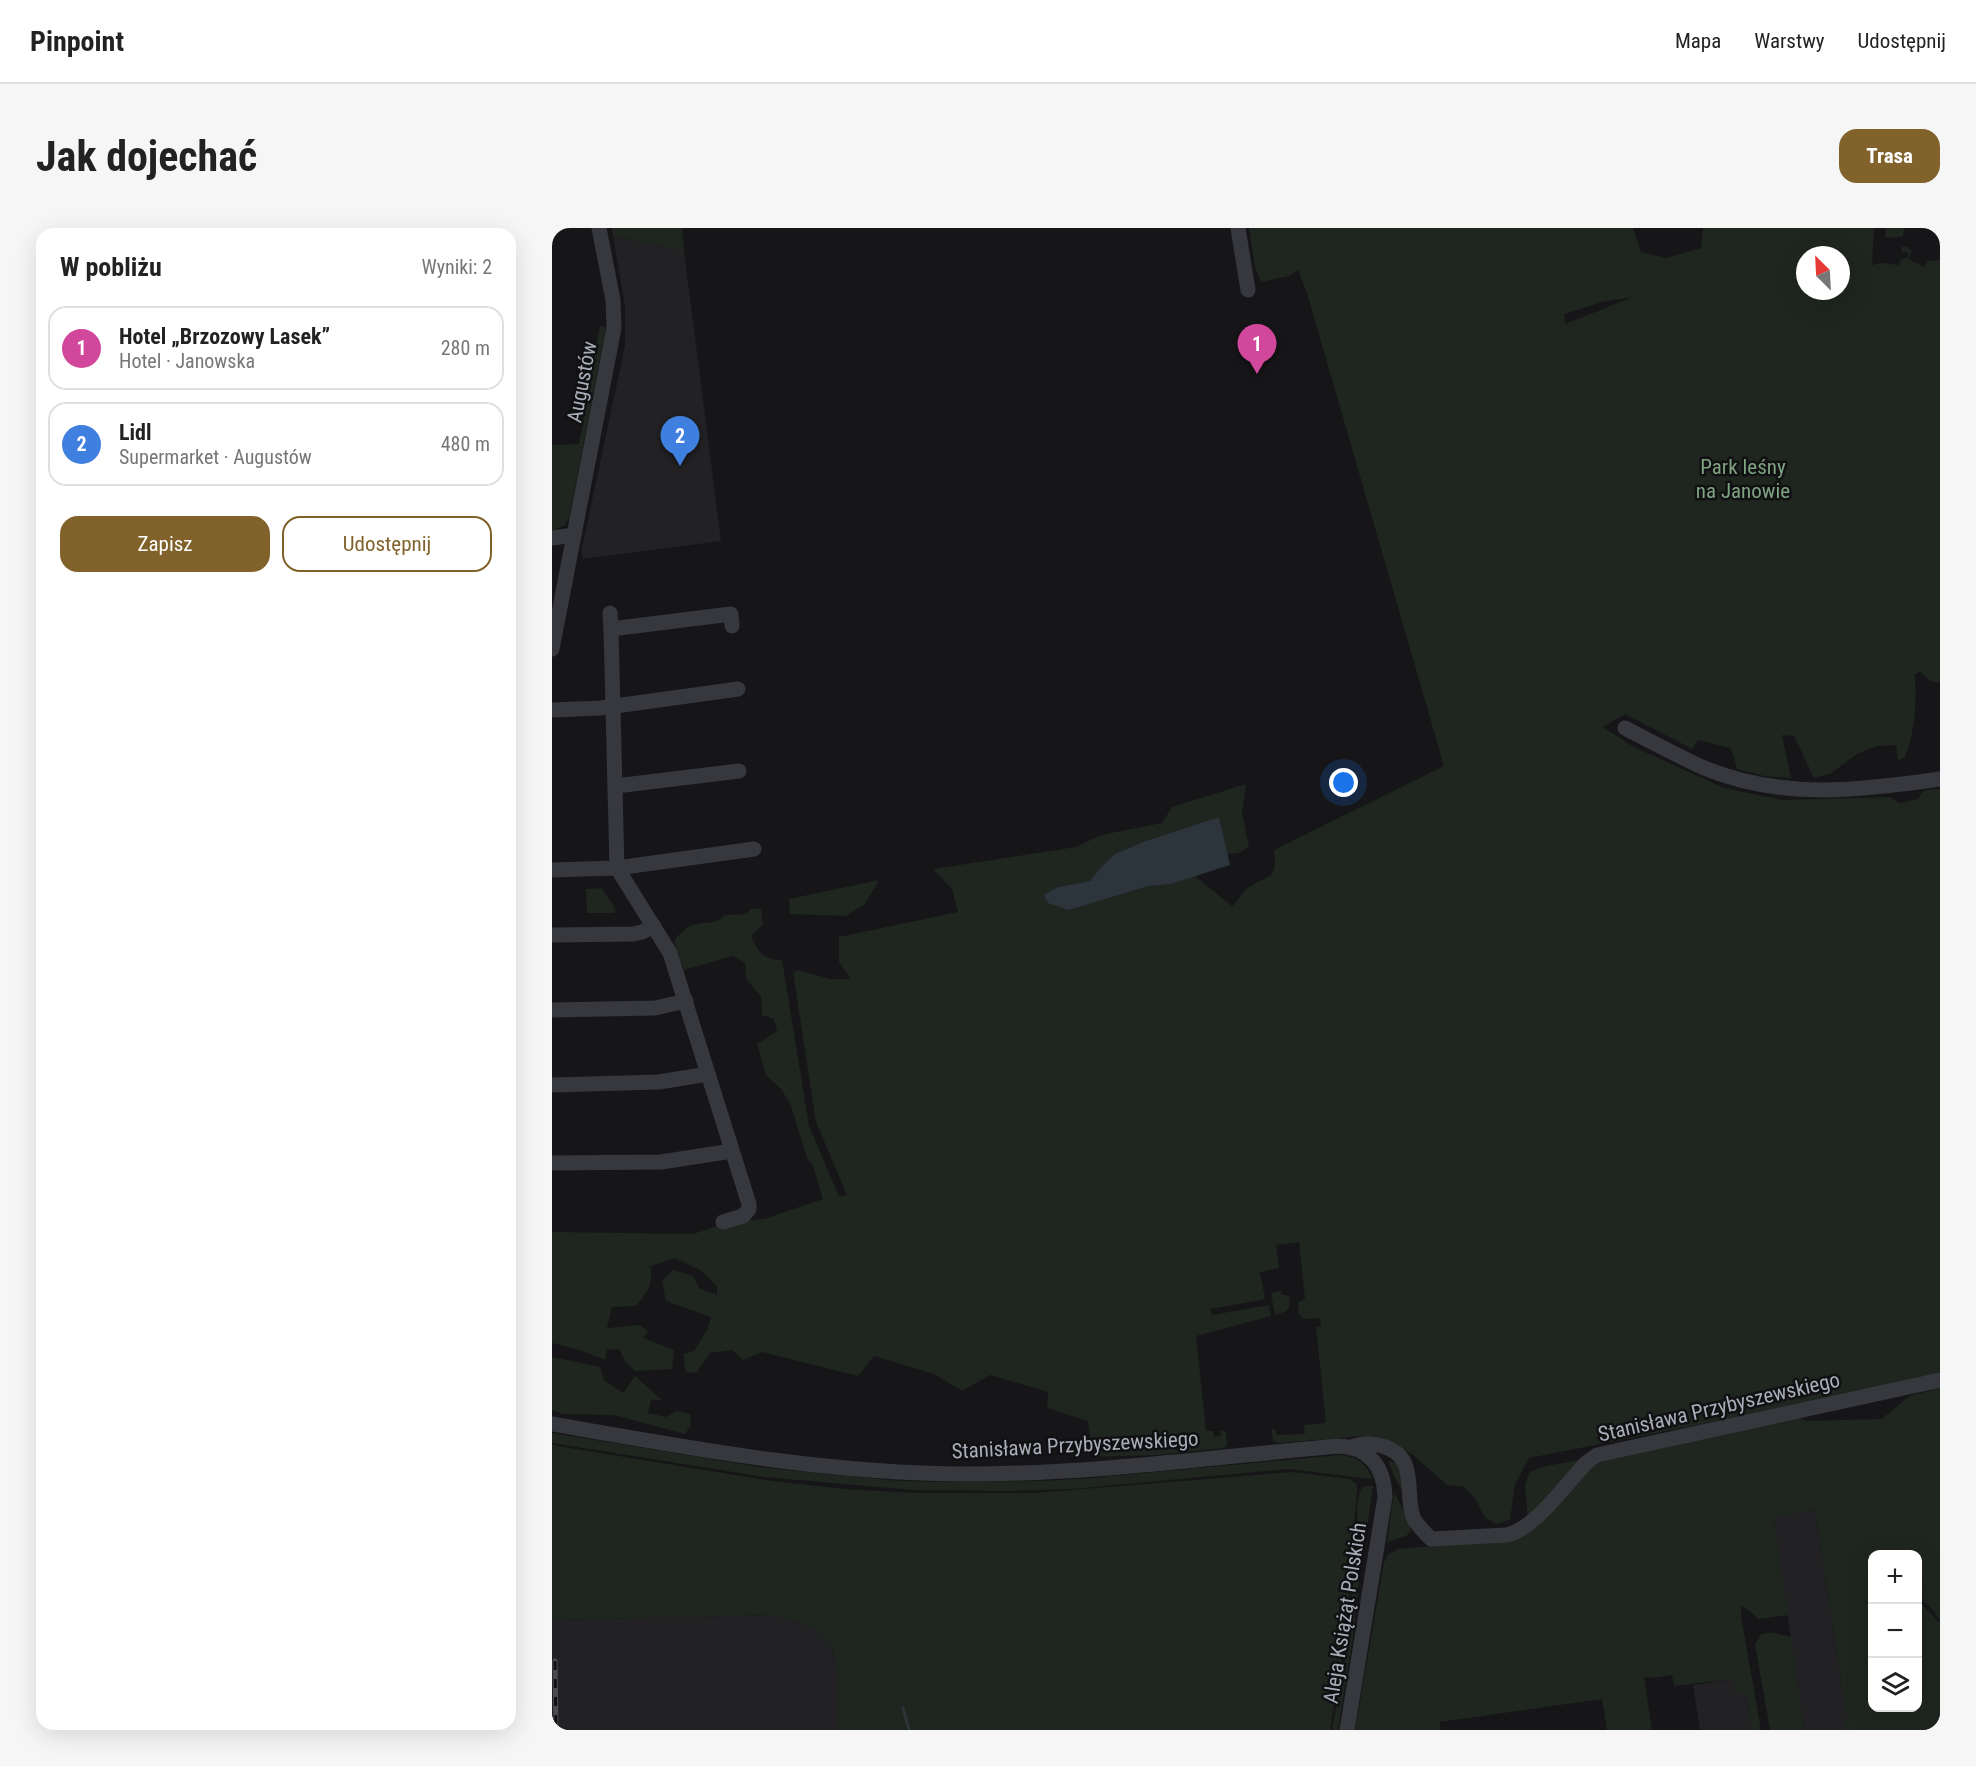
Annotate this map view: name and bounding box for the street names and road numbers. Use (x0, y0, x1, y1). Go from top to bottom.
street label: Augustów (562, 339, 602, 425)
street label: Stanisława Przybyszewskiego (1596, 1367, 1842, 1447)
street label: Stanisława Przybyszewskiego (951, 1427, 1199, 1463)
street label: Aleja Książąt Polskich (1319, 1521, 1371, 1705)

